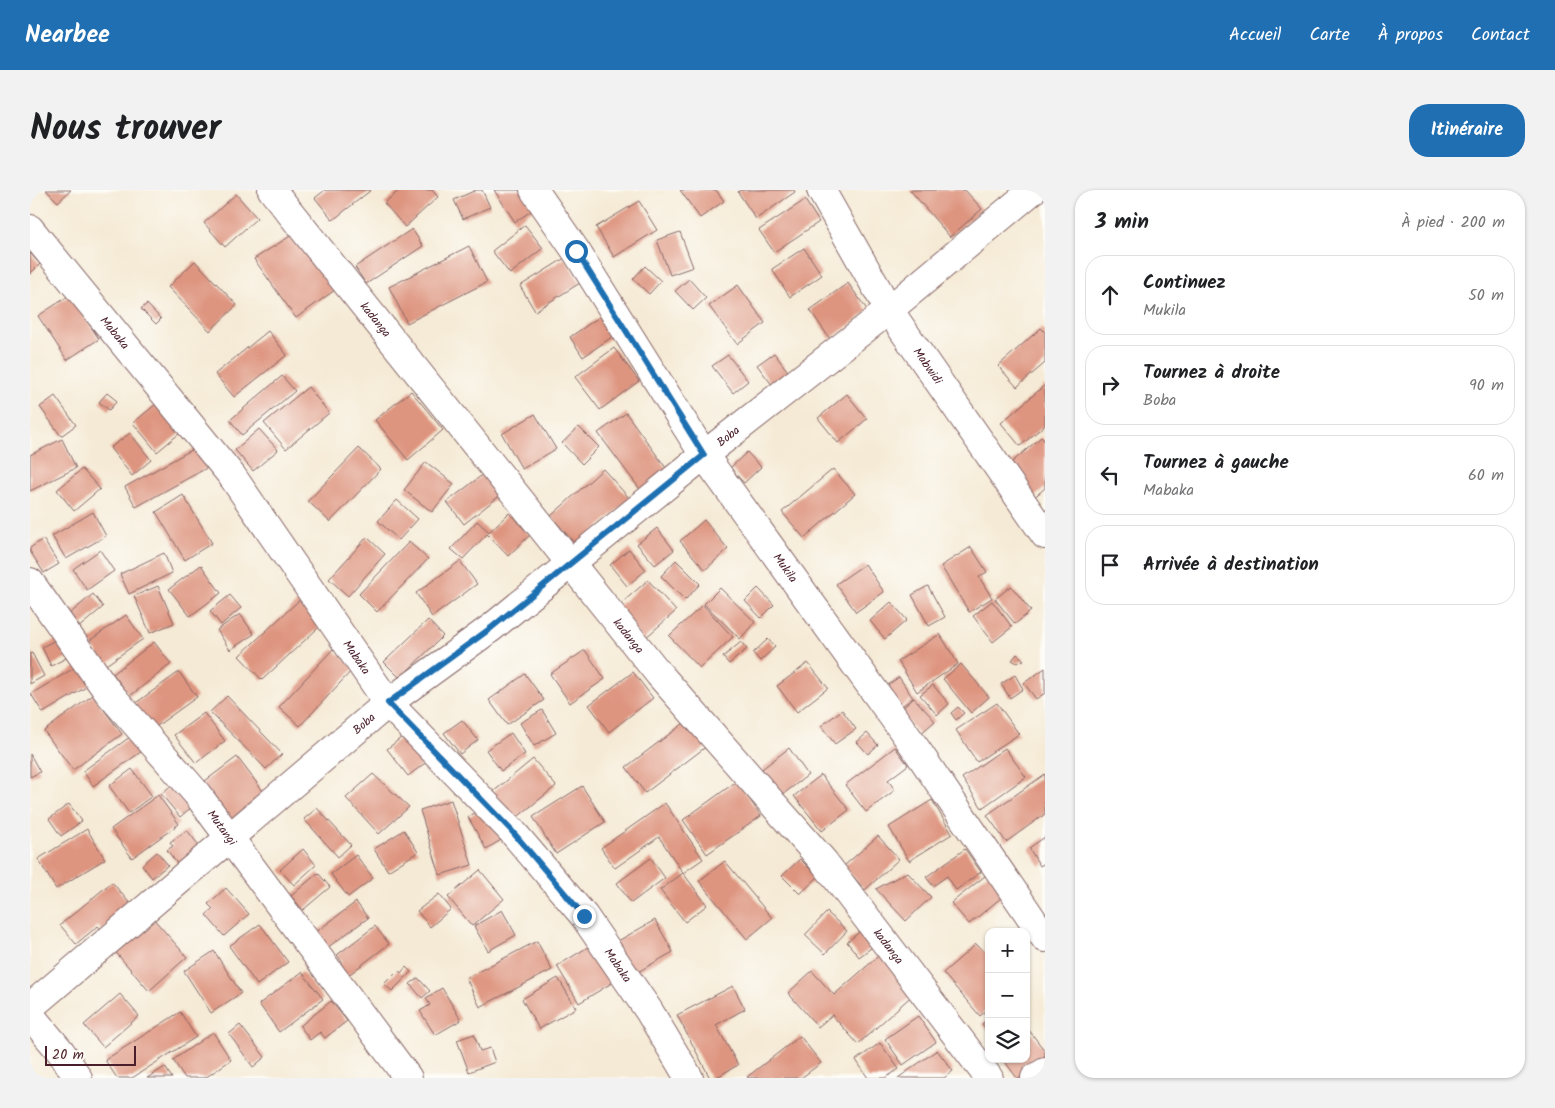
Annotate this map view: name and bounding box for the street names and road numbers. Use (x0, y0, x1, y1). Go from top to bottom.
street label: kadanga (355, 298, 396, 342)
street label: Mabaka (95, 312, 134, 354)
street label: Mabwidi (908, 344, 948, 390)
street label: Boba (713, 421, 744, 452)
street label: Mukila (768, 549, 802, 587)
street label: kadanga (608, 614, 649, 658)
street label: Mabaka (337, 636, 375, 679)
street label: Boba (348, 708, 380, 739)
street label: Mutangi (202, 806, 242, 851)
street label: kadanga (868, 925, 908, 969)
street label: Mabaka (599, 945, 636, 987)

